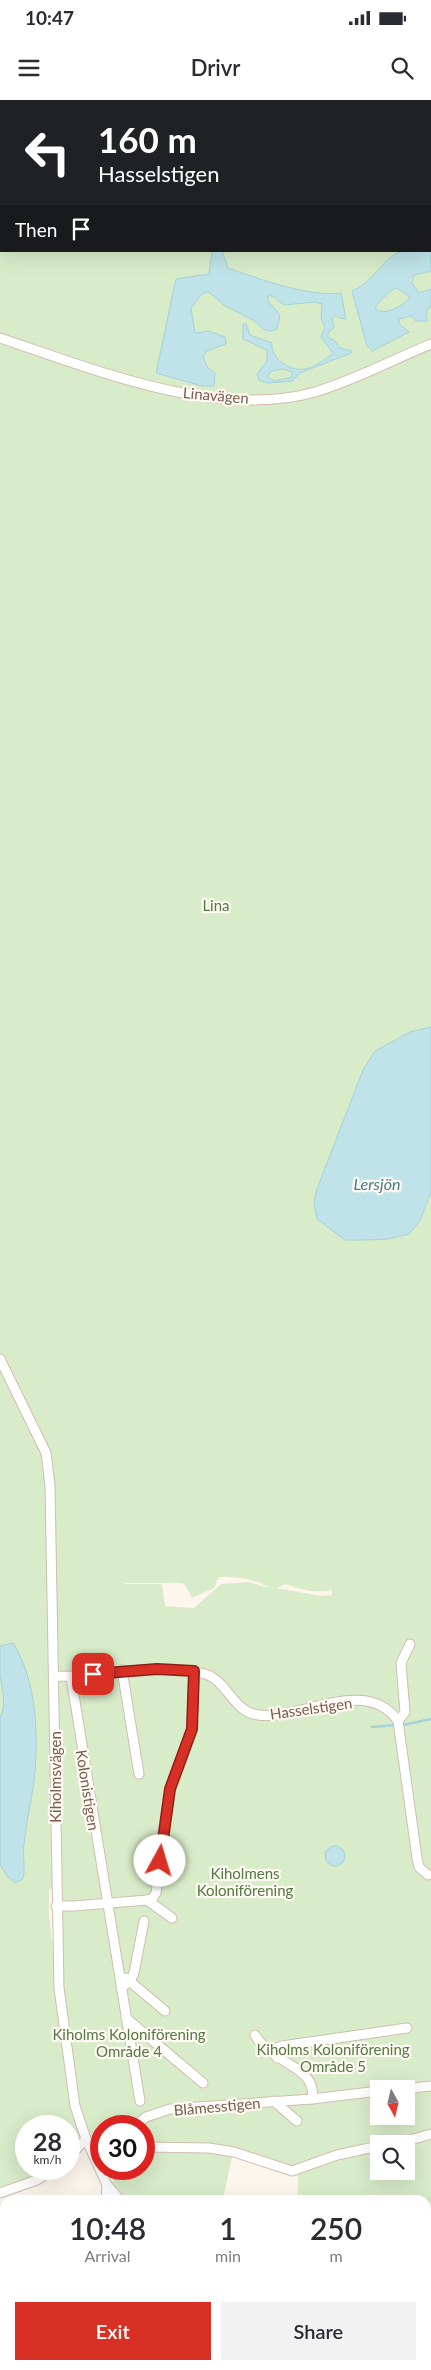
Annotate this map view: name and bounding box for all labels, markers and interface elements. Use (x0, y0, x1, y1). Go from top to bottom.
text: 10:47 (25, 6, 74, 29)
icon: menu (15, 54, 43, 82)
text: Drivr (191, 54, 240, 81)
icon: search (388, 54, 416, 82)
text: 160 m (98, 118, 197, 160)
icon: left (15, 120, 80, 185)
text: Hasselstigen (98, 160, 220, 187)
icon: arrive (67, 215, 95, 243)
text: Then (15, 218, 57, 241)
street label: Linavägen (182, 383, 250, 407)
park label: Lina (202, 896, 230, 914)
water label: Lersjön (354, 1174, 400, 1193)
pin (72, 1653, 114, 1695)
icon: arrive (79, 1660, 107, 1688)
street label: Hasselstigen (269, 1693, 353, 1723)
street label: Kiholmsvägen (46, 1731, 64, 1823)
street label: Kolonistigen (73, 1748, 103, 1832)
position arrow (133, 1834, 185, 1886)
park label: Kiholmens Koloniförening (197, 1864, 294, 1899)
park label: Kiholms Koloniförening Område 4 (52, 2025, 206, 2060)
park label: Kiholms Koloniförening Område 5 (256, 2040, 410, 2075)
north arrow (370, 2080, 415, 2125)
map controls (370, 2080, 415, 2180)
street label: Blåmesstigen (173, 2093, 261, 2119)
speed limit sign: 30 (90, 2115, 155, 2180)
text: 28 (33, 2126, 62, 2156)
button: search (370, 2135, 415, 2180)
text: km/h (33, 2152, 62, 2167)
text: 10:48 (69, 2210, 146, 2246)
text: 1 (219, 2210, 237, 2246)
text: 250 (310, 2210, 362, 2246)
text: Arrival (84, 2246, 131, 2265)
text: min (215, 2246, 241, 2265)
text: m (329, 2246, 343, 2265)
button: Exit (15, 2302, 211, 2360)
button: Share (221, 2302, 416, 2360)

